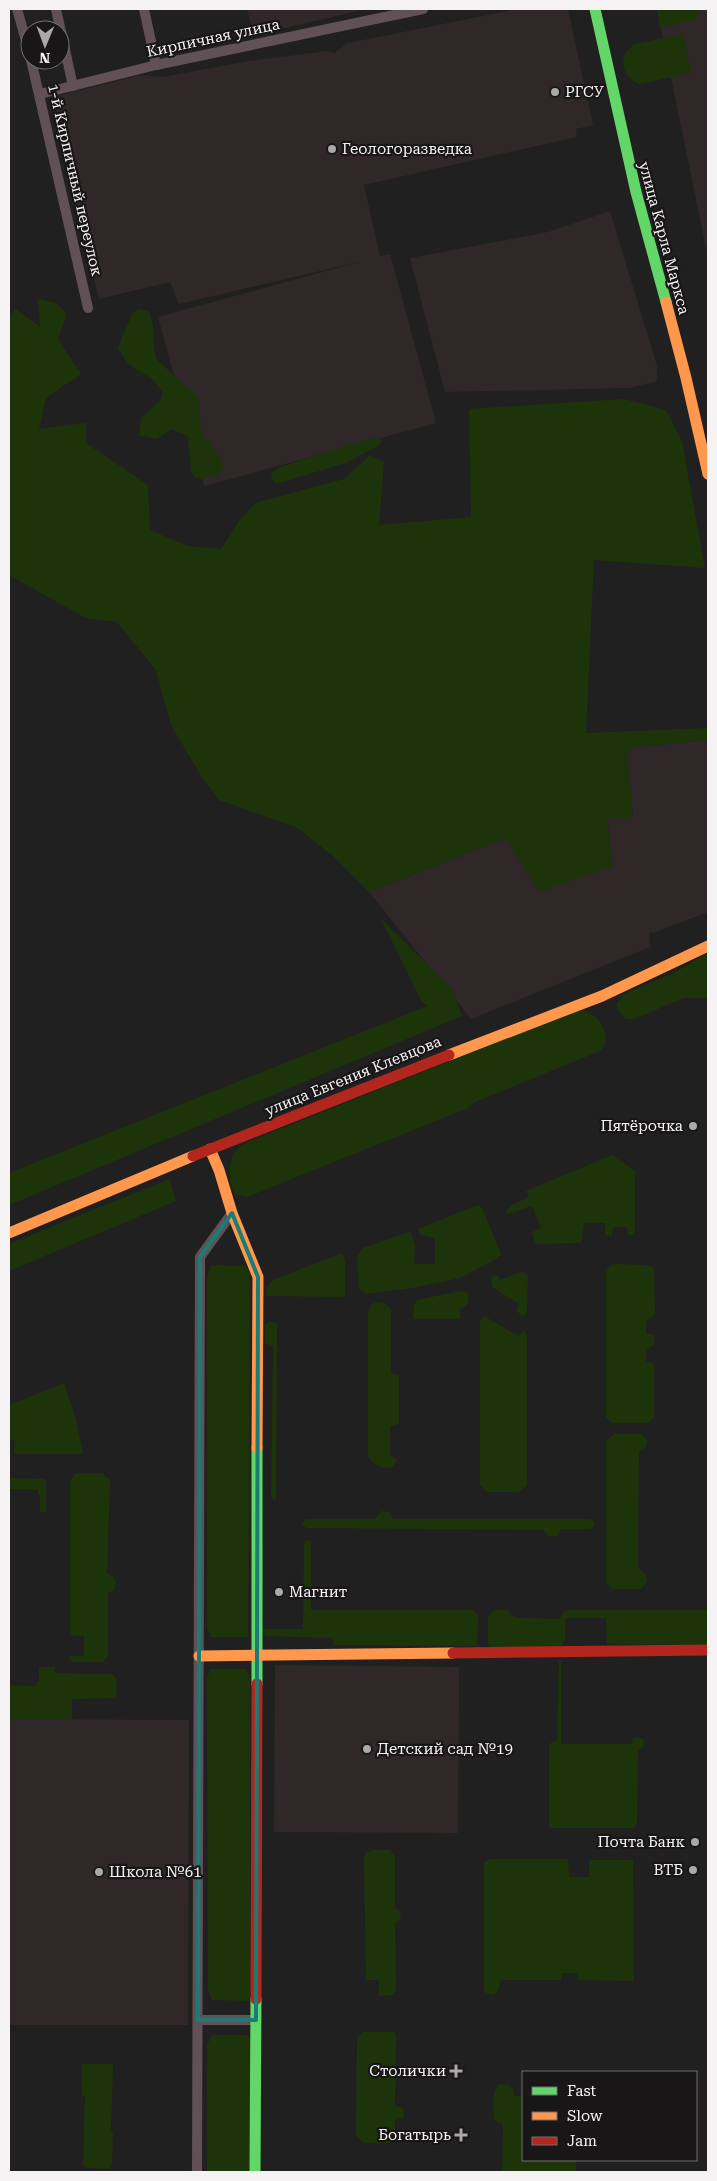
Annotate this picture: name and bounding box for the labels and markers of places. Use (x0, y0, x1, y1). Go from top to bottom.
place label: РГСУ (565, 83, 605, 101)
marker: РГСУ (549, 86, 561, 98)
place label: Геологоразведка (342, 140, 472, 158)
marker: Геологоразведка (326, 143, 338, 155)
place label: Пятёрочка (600, 1117, 683, 1135)
marker: Пятёрочка (687, 1120, 699, 1132)
place label: Магнит (289, 1583, 347, 1601)
marker: Магнит (273, 1586, 285, 1598)
place label: Детский сад №19 (377, 1740, 513, 1758)
marker: Детский сад №19 (361, 1743, 373, 1755)
place label: Почта Банк (597, 1833, 685, 1851)
marker: Почта Банк (689, 1836, 701, 1848)
place label: ВТБ (653, 1861, 683, 1879)
place label: Школа №61 (109, 1863, 202, 1881)
marker: ВТБ (687, 1864, 699, 1876)
marker: Школа №61 (93, 1866, 105, 1878)
place label: Столички (369, 2062, 446, 2080)
marker: Столички (450, 2065, 462, 2077)
place label: Богатырь (378, 2126, 451, 2144)
marker: Богатырь (455, 2129, 467, 2141)

